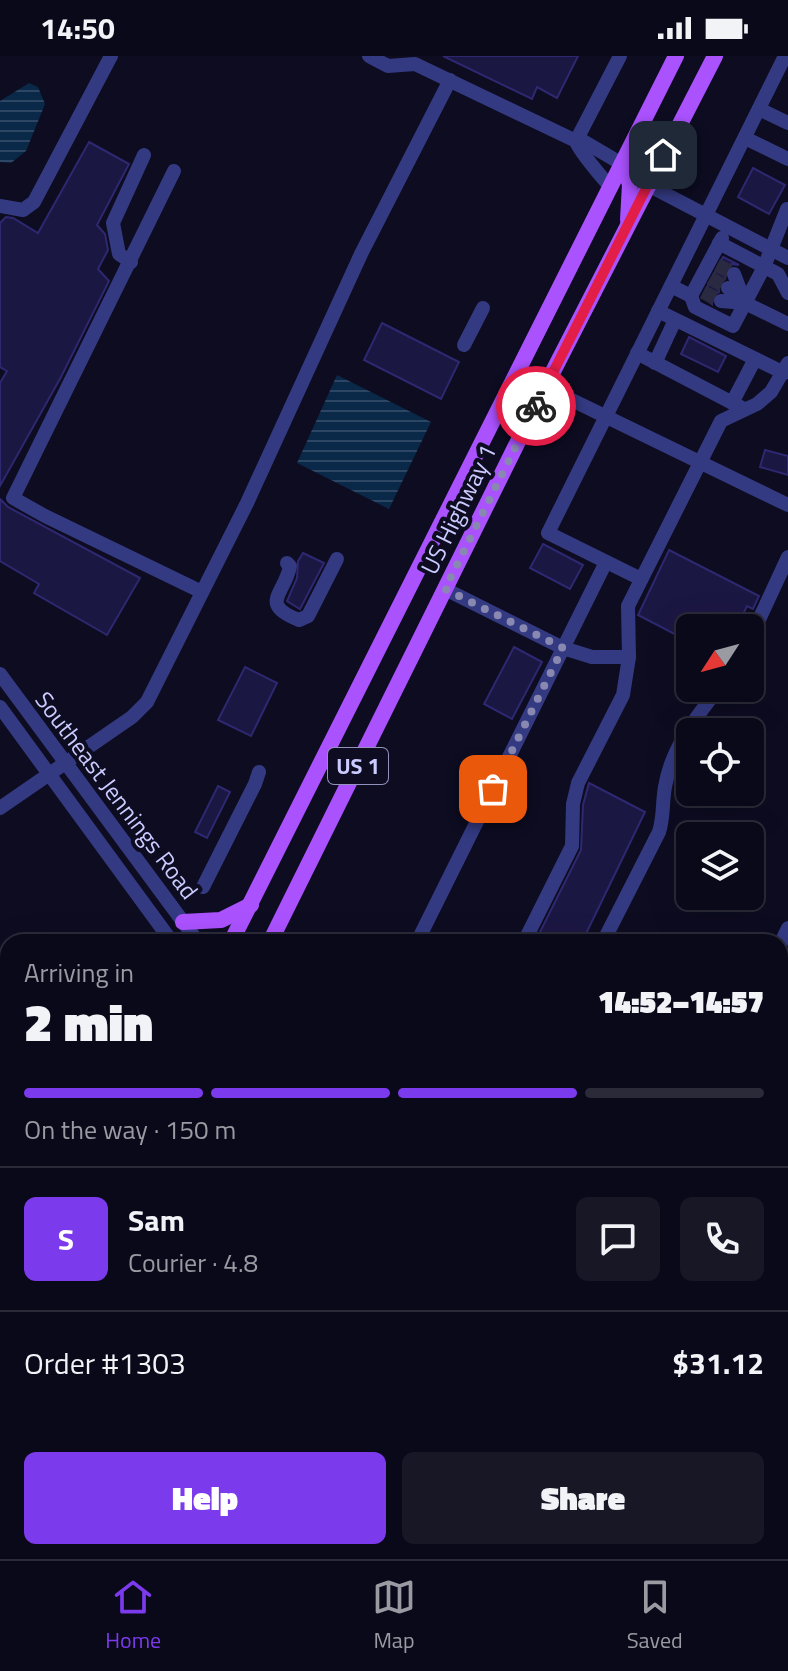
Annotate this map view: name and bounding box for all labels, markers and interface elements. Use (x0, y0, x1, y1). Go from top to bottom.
text: 14:50 (40, 5, 115, 51)
pin (629, 121, 697, 189)
icon: home (641, 133, 685, 177)
courier (496, 366, 576, 446)
icon: bike (514, 384, 558, 428)
street label: US Highway 1 (411, 438, 505, 580)
north arrow (676, 614, 764, 702)
map controls (676, 614, 764, 910)
street label: Southeast Jennings Road (27, 683, 207, 907)
button: locate (676, 718, 764, 806)
road number: US 1 (328, 748, 388, 784)
pin (459, 755, 527, 823)
icon: bag (471, 767, 515, 811)
button: layers (676, 822, 764, 910)
text: Arriving in (24, 953, 134, 992)
text: 14:52–14:57 (598, 979, 764, 1025)
text: 2 min (24, 982, 153, 1061)
text: On the way · 150 m (24, 1110, 236, 1149)
text: Sam (128, 1197, 185, 1243)
button: chat (576, 1197, 660, 1281)
button: phone (680, 1197, 764, 1281)
text: S (58, 1216, 74, 1262)
text: Courier · 4.8 (128, 1243, 258, 1282)
text: Order #1303 (24, 1340, 186, 1386)
text: $31.12 (672, 1340, 764, 1386)
button: Help (24, 1452, 386, 1544)
button: Share (402, 1452, 764, 1544)
tab: Home (105, 1575, 161, 1657)
tab: Map (372, 1575, 416, 1657)
tab: Saved (627, 1575, 683, 1657)

